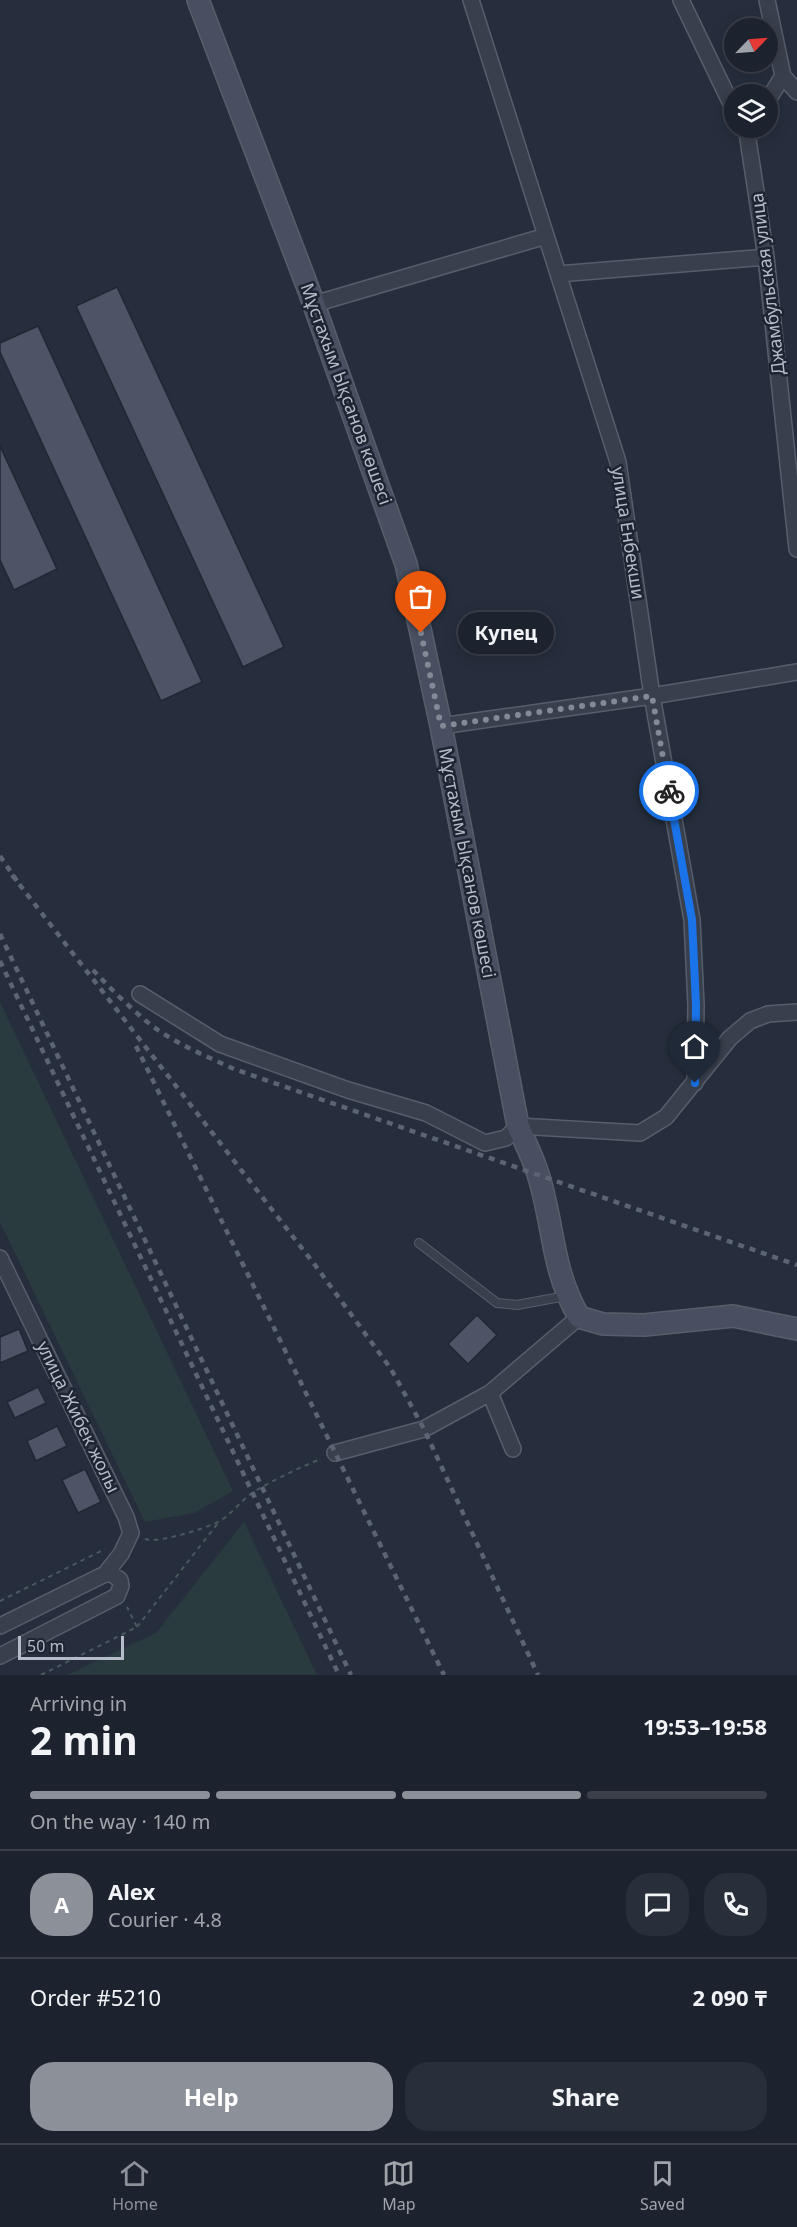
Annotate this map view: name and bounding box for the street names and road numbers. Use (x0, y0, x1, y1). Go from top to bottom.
street label: Джамбульская улица (744, 192, 790, 377)
street label: Мұстахым Ықсанов көшесі (296, 280, 398, 508)
street label: улица Енбекши (607, 465, 651, 601)
street label: Мұстахым Ықсанов көшесі (434, 746, 502, 980)
street label: улица Жибек жолы (32, 1337, 126, 1497)

